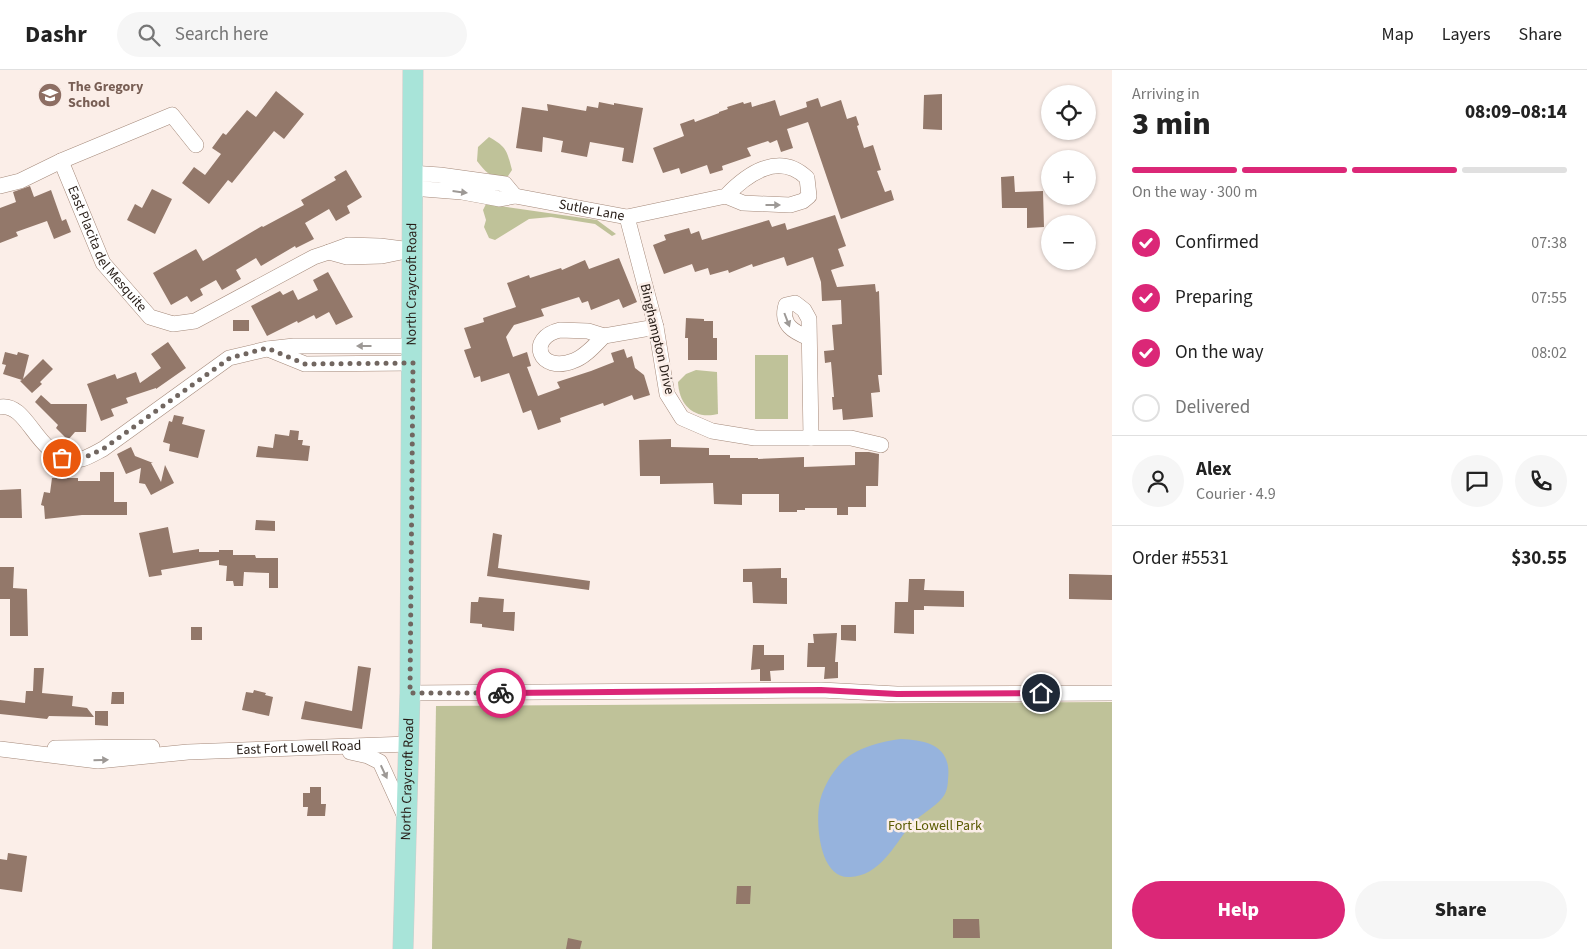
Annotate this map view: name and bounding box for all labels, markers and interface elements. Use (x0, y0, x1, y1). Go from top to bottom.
search box (117, 12, 467, 57)
text: Dashr (25, 17, 87, 52)
icon: search (135, 21, 163, 49)
text: Search here (175, 21, 268, 48)
text: Map (1382, 22, 1414, 47)
text: Layers (1442, 22, 1491, 47)
text: Share (1519, 22, 1562, 47)
place label: The Gregory School (68, 77, 144, 113)
school or university icon: The Gregory School (37, 82, 63, 108)
text: Arriving in (1132, 83, 1200, 105)
map controls (1041, 85, 1096, 270)
button: locate (1041, 85, 1096, 140)
text: 08:09–08:14 (1465, 99, 1567, 126)
text: 3 min (1132, 101, 1211, 147)
button: + (1041, 150, 1096, 205)
text: On the way · 300 m (1132, 181, 1257, 203)
street label: East Placita del Mesquite (62, 183, 151, 316)
one-way arrow (452, 188, 468, 196)
street label: Sutler Lane (557, 194, 626, 226)
one-way arrow (766, 201, 782, 209)
button: − (1041, 215, 1096, 270)
street label: North Craycroft Road (402, 223, 422, 345)
icon: check (1132, 229, 1160, 257)
text: Confirmed (1175, 229, 1259, 256)
text: 07:38 (1531, 232, 1567, 254)
street label: Binghampton Drive (635, 282, 679, 396)
icon: check (1132, 284, 1160, 312)
text: Preparing (1175, 284, 1253, 311)
text: 07:55 (1531, 287, 1567, 309)
one-way arrow (783, 313, 791, 328)
icon: check (1132, 339, 1160, 367)
text: On the way (1175, 339, 1264, 366)
one-way arrow (356, 342, 372, 350)
text: 08:02 (1531, 342, 1567, 364)
text: Delivered (1175, 394, 1250, 421)
pin (41, 437, 83, 479)
icon: bag (48, 444, 76, 472)
button: person (1132, 455, 1184, 507)
button: chat (1451, 455, 1503, 507)
button: phone (1515, 455, 1567, 507)
text: Alex (1196, 456, 1232, 483)
text: Courier · 4.9 (1196, 483, 1276, 505)
text: Order #5531 (1132, 545, 1229, 572)
text: $30.55 (1511, 545, 1567, 572)
courier (476, 668, 526, 718)
pin (1020, 672, 1062, 714)
icon: bike (487, 679, 515, 707)
icon: home (1027, 679, 1055, 707)
street label: North Craycroft Road (396, 717, 419, 841)
street label: East Fort Lowell Road (236, 736, 362, 760)
one-way arrow (93, 755, 109, 763)
one-way arrow (380, 764, 389, 779)
park label: Fort Lowell Park (888, 816, 982, 836)
button: Help (1132, 881, 1345, 939)
button: Share (1355, 881, 1567, 939)

